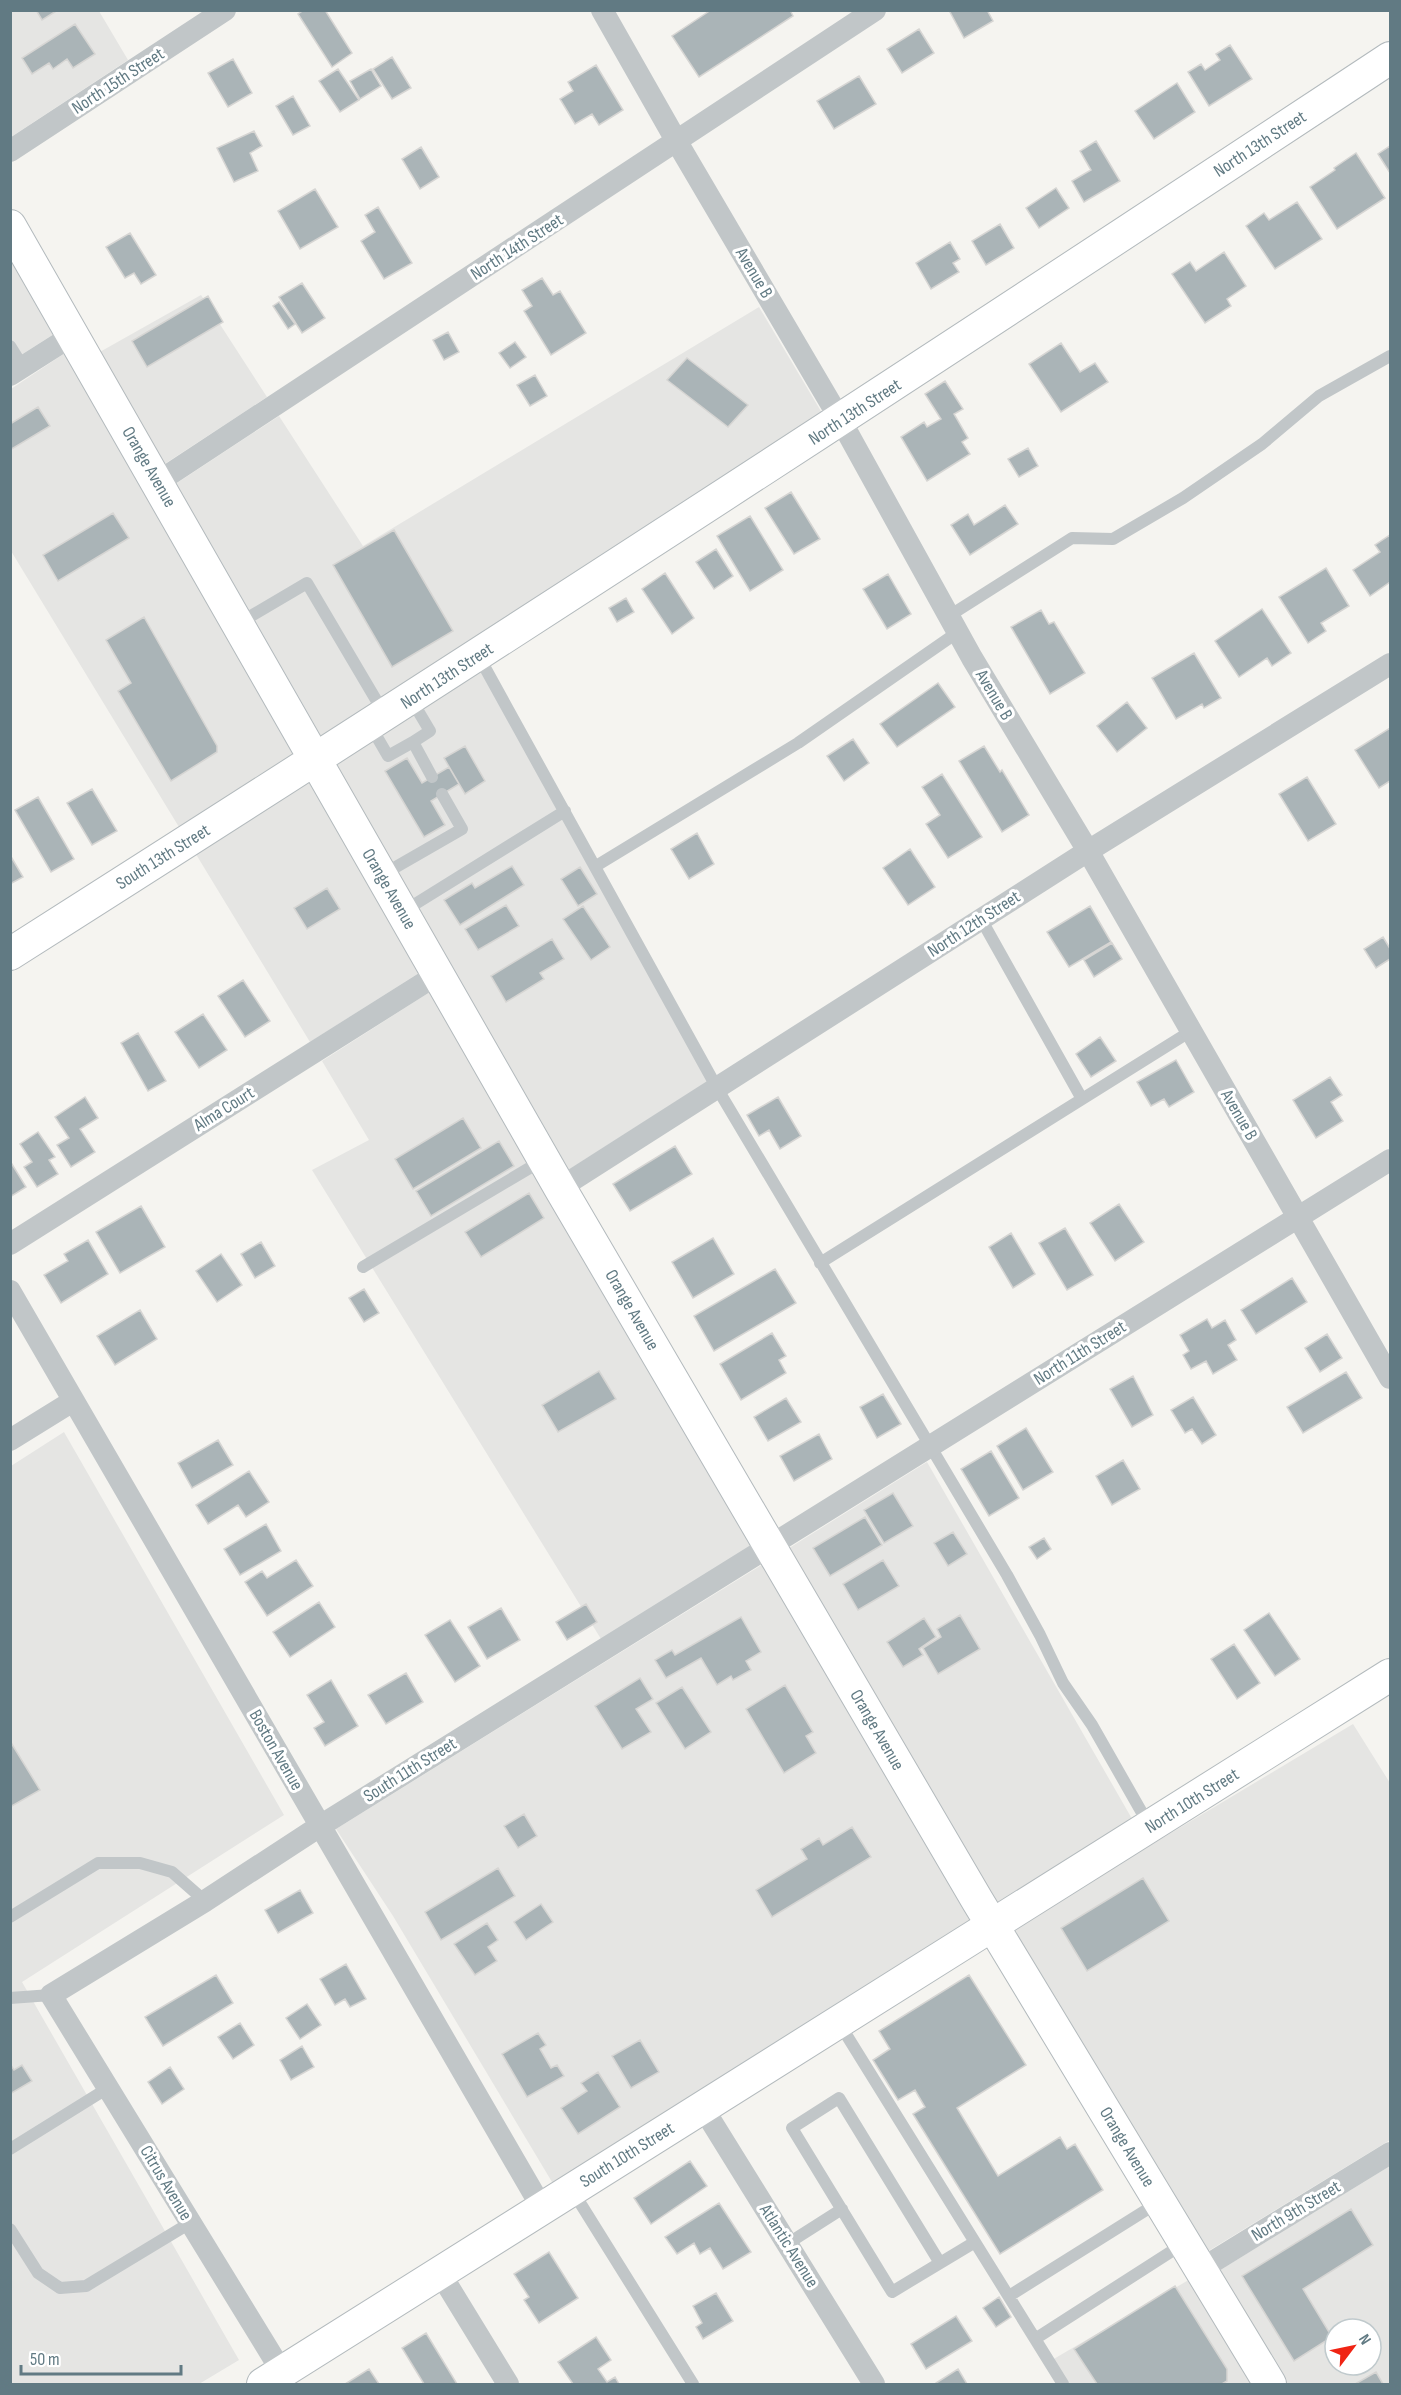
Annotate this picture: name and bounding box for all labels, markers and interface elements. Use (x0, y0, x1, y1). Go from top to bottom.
street label: North 15th Street (68, 43, 168, 119)
street label: North 13th Street (1210, 106, 1311, 182)
street label: North 14th Street (467, 209, 568, 285)
street label: Avenue B (730, 243, 777, 302)
street label: North 13th Street (805, 374, 906, 450)
street label: Orange Avenue (118, 423, 180, 511)
street label: North 13th Street (397, 638, 498, 714)
street label: Avenue B (970, 665, 1017, 724)
street label: South 13th Street (112, 820, 214, 894)
street label: Orange Avenue (358, 845, 420, 933)
street label: North 12th Street (924, 886, 1025, 962)
street label: Alma Court (189, 1082, 258, 1136)
street label: Avenue B (1216, 1085, 1262, 1144)
street label: Orange Avenue (601, 1266, 663, 1354)
street label: North 11th Street (1030, 1316, 1130, 1390)
street label: Orange Avenue (846, 1686, 908, 1774)
street label: Boston Avenue (245, 1706, 307, 1794)
street label: South 11th Street (360, 1733, 461, 1807)
street label: North 10th Street (1141, 1764, 1243, 1838)
street label: Orange Avenue (1095, 2103, 1159, 2191)
street label: South 10th Street (576, 2117, 678, 2192)
street label: Citrus Avenue (135, 2142, 197, 2224)
street label: North 9th Street (1248, 2176, 1345, 2246)
street label: Atlantic Avenue (755, 2200, 823, 2292)
north arrow (1323, 2317, 1383, 2377)
text: N (1354, 2331, 1375, 2349)
scale bar (21, 2338, 182, 2376)
text: 50 m (30, 2349, 60, 2370)

